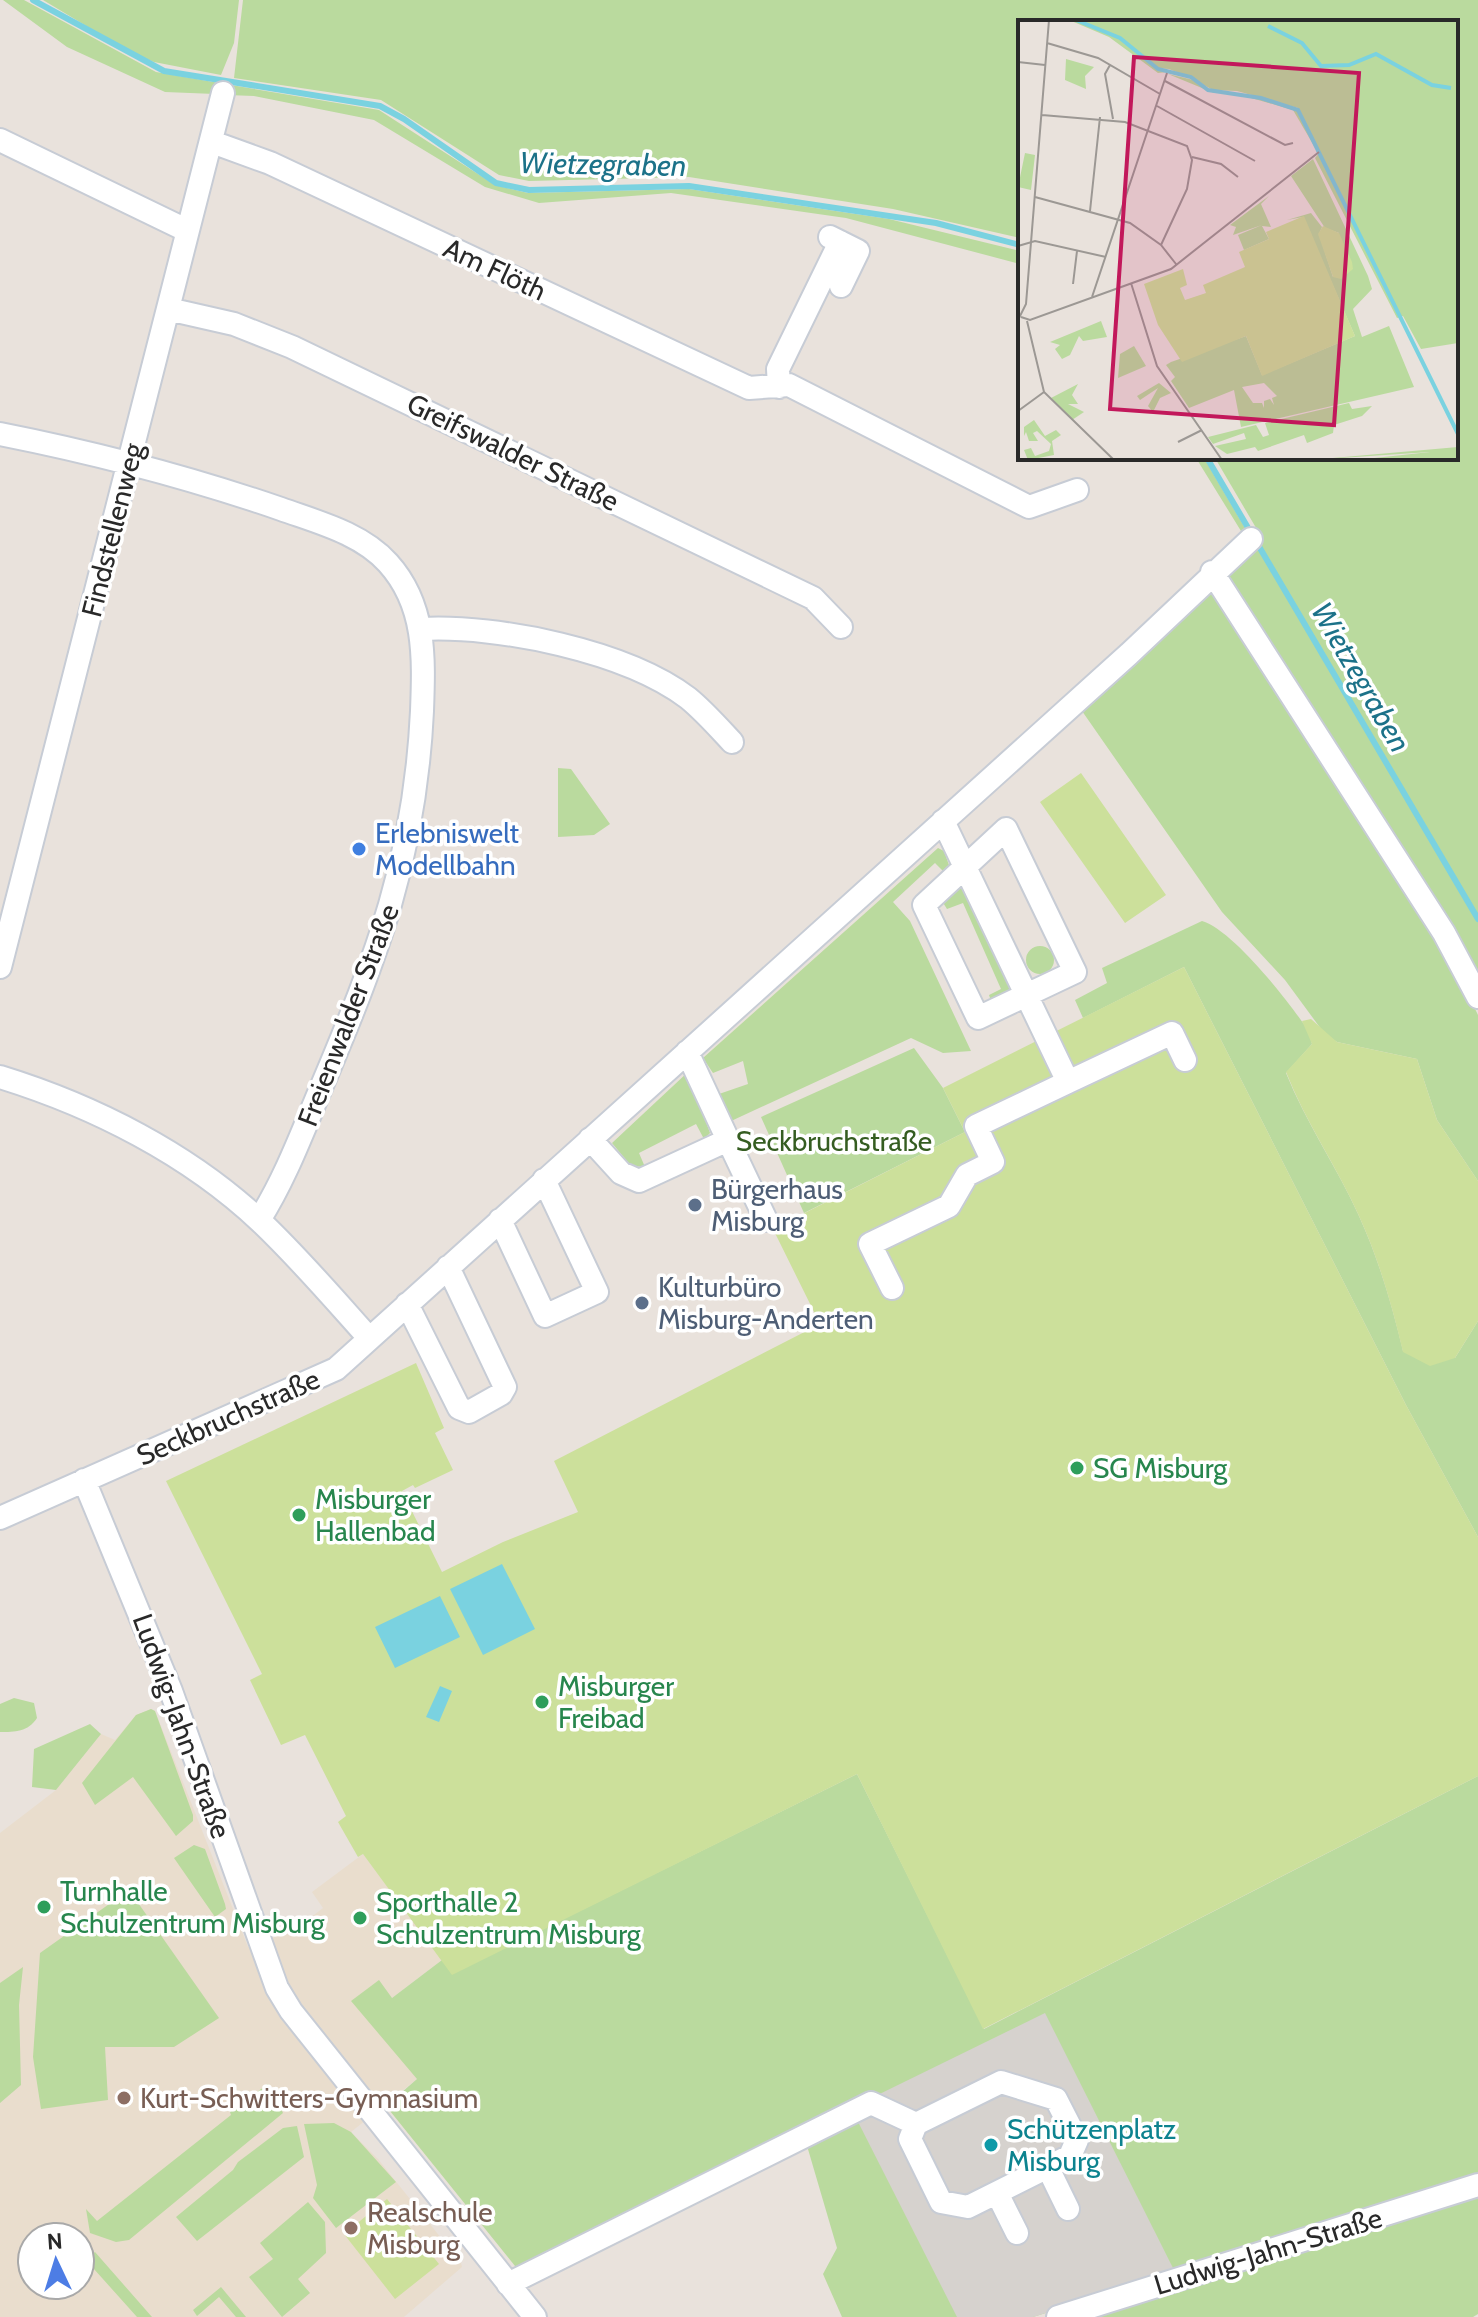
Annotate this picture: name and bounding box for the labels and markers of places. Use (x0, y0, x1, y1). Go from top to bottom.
place label: Erlebniswelt Modellbahn (375, 816, 519, 882)
marker: Erlebniswelt Modellbahn (350, 840, 368, 858)
place label: Bürgerhaus Misburg (711, 1172, 843, 1238)
marker: Bürgerhaus Misburg (686, 1196, 704, 1214)
place label: Kulturbüro Misburg-Anderten (658, 1270, 874, 1336)
marker: Kulturbüro Misburg-Anderten (633, 1294, 651, 1312)
place label: SG Misburg (1093, 1451, 1228, 1485)
marker: SG Misburg (1068, 1459, 1086, 1477)
place label: Misburger Hallenbad (315, 1482, 436, 1548)
marker: Misburger Hallenbad (290, 1506, 308, 1524)
place label: Misburger Freibad (558, 1669, 674, 1735)
marker: Misburger Freibad (533, 1693, 551, 1711)
place label: Turnhalle Schulzentrum Misburg (60, 1874, 326, 1940)
place label: Sporthalle 2 Schulzentrum Misburg (376, 1885, 642, 1951)
marker: Turnhalle Schulzentrum Misburg (35, 1898, 53, 1916)
marker: Sporthalle 2 Schulzentrum Misburg (351, 1909, 369, 1927)
place label: Kurt-Schwitters-Gymnasium (140, 2081, 478, 2115)
marker: Kurt-Schwitters-Gymnasium (115, 2089, 133, 2107)
place label: Schützenplatz Misburg (1007, 2112, 1176, 2178)
marker: Schützenplatz Misburg (982, 2136, 1000, 2154)
place label: Realschule Misburg (367, 2195, 493, 2261)
marker: Realschule Misburg (342, 2219, 360, 2237)

